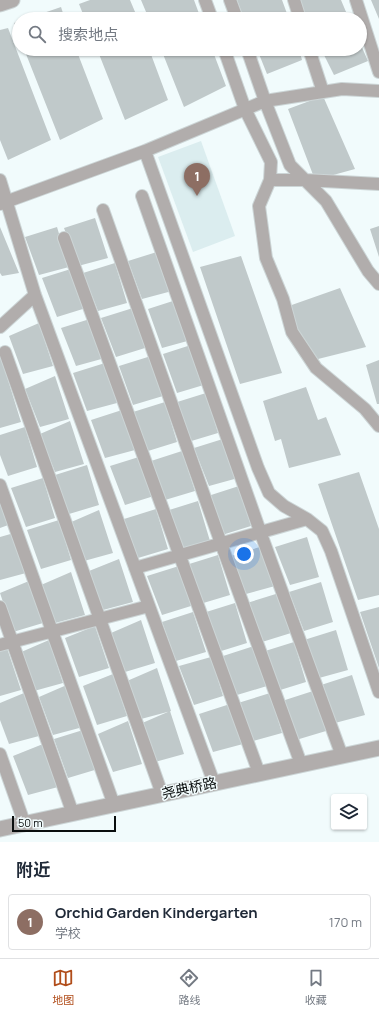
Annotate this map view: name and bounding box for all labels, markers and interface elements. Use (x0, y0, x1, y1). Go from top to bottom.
search box (12, 12, 367, 56)
icon: search (26, 23, 48, 45)
text: 搜索地点 (58, 24, 118, 45)
pin: 1 (184, 163, 210, 196)
your location (234, 544, 254, 564)
street label: 尧典桥路 (160, 772, 218, 803)
map controls (331, 794, 367, 830)
button: layers (331, 794, 367, 830)
scale bar (12, 814, 116, 833)
text: 50 m (18, 815, 43, 830)
text: 附近 (16, 858, 50, 881)
text: Orchid Garden Kindergarten (55, 902, 258, 923)
text: 1 (27, 913, 33, 931)
text: 170 m (329, 913, 362, 931)
text: 学校 (55, 924, 81, 942)
tab: 地图 (52, 967, 74, 1007)
tab: 路线 (178, 967, 200, 1007)
tab: 收藏 (305, 967, 327, 1007)

